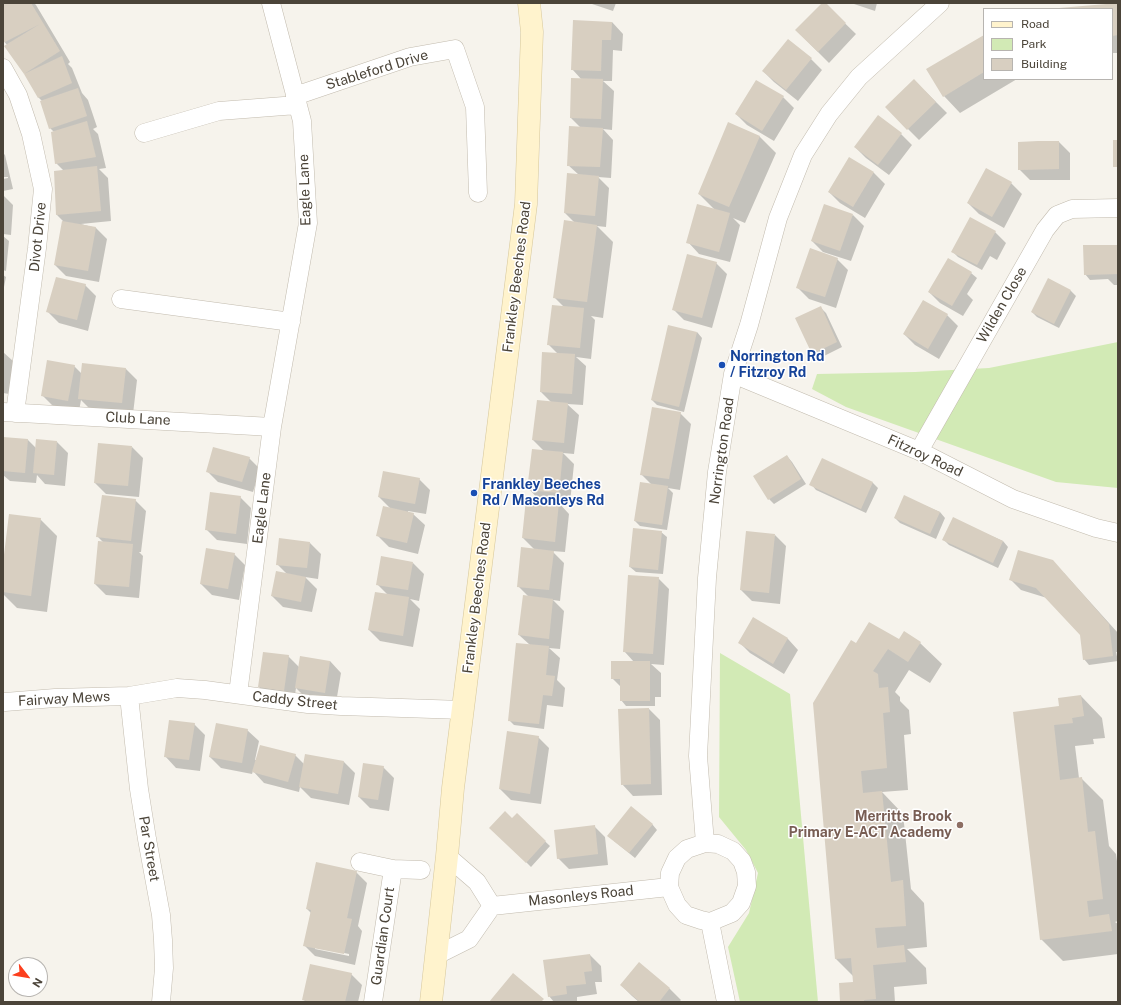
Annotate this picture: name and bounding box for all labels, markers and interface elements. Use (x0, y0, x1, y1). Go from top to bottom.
legend (983, 8, 1113, 80)
text: Road (1021, 17, 1049, 31)
text: Park (1021, 37, 1047, 51)
street label: Stableford Drive (324, 46, 430, 94)
text: Building (1021, 57, 1067, 71)
street label: Eagle Lane (295, 154, 315, 226)
street label: Frankley Beeches Road (499, 200, 535, 354)
street label: Divot Drive (26, 201, 50, 273)
street label: Wilden Close (973, 264, 1031, 346)
place label: Norrington Rd / Fitzroy Rd (730, 349, 825, 382)
marker: Norrington Rd / Fitzroy Rd (717, 360, 727, 370)
street label: Norrington Road (706, 397, 738, 505)
street label: Club Lane (105, 409, 171, 429)
street label: Fitzroy Road (885, 431, 965, 481)
street label: Eagle Lane (249, 471, 275, 545)
place label: Frankley Beeches Rd / Masonleys Rd (482, 477, 604, 510)
marker: Frankley Beeches Rd / Masonleys Rd (469, 488, 479, 498)
street label: Frankley Beeches Road (459, 521, 495, 675)
street label: Fairway Mews (17, 688, 111, 710)
street label: Caddy Street (251, 688, 339, 714)
place label: Merritts Brook Primary E-ACT Academy (789, 809, 952, 842)
street label: Par Street (135, 815, 163, 883)
marker: Merritts Brook Primary E-ACT Academy (955, 820, 965, 830)
street label: Masonleys Road (528, 882, 634, 910)
street label: Guardian Court (368, 886, 398, 986)
north arrow (8, 957, 48, 997)
text: N (30, 976, 45, 989)

